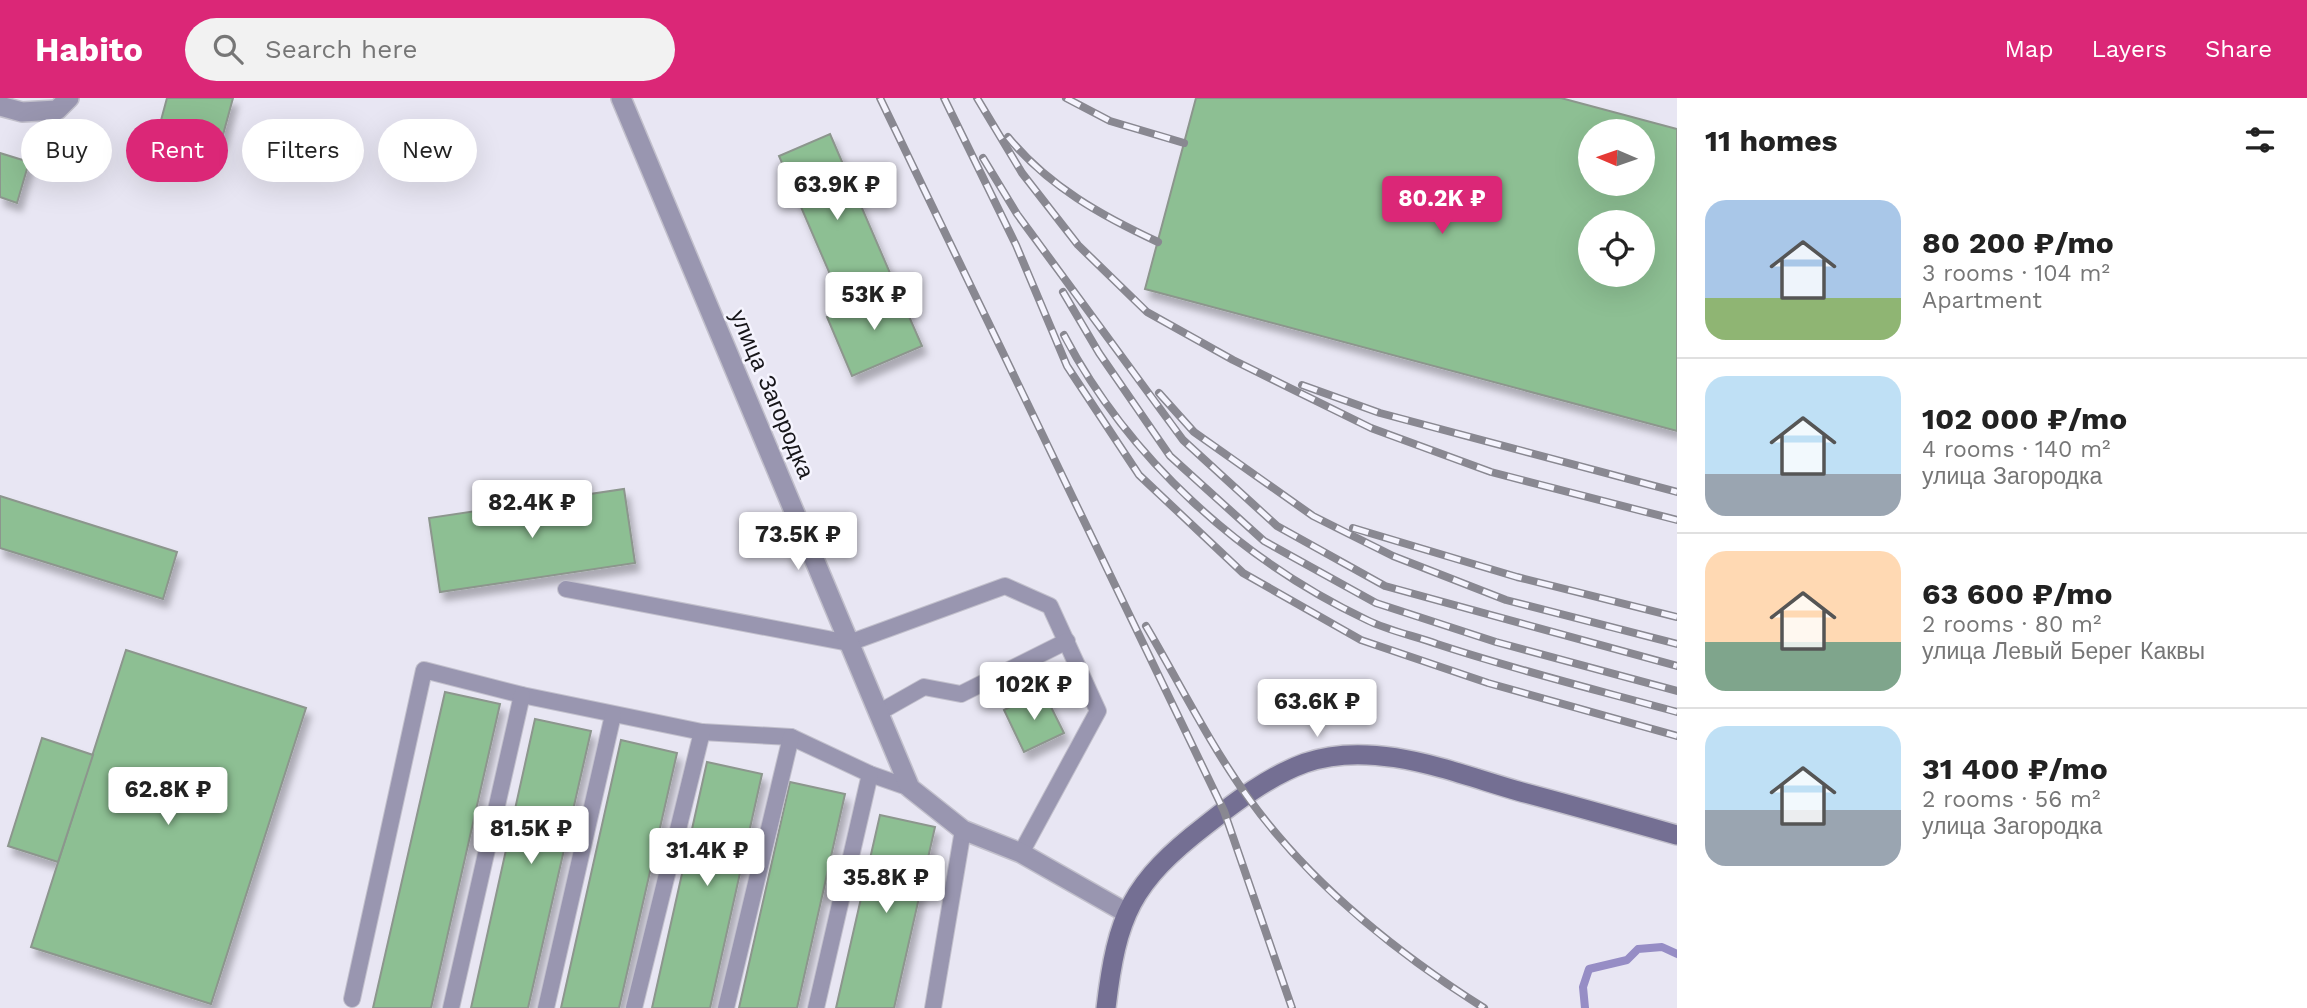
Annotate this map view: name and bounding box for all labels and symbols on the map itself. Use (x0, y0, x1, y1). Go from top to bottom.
north arrow (1578, 119, 1656, 196)
pin: 63.9K ₽ (772, 162, 902, 222)
pin: 80.2K ₽ (1377, 176, 1507, 236)
pin: 53K ₽ (825, 272, 923, 332)
street label: улица Загородка (724, 306, 820, 482)
pin: 82.4K ₽ (467, 480, 597, 540)
pin: 73.5K ₽ (733, 512, 863, 572)
pin: 102K ₽ (977, 662, 1091, 722)
pin: 63.6K ₽ (1252, 680, 1382, 739)
pin: 62.8K ₽ (103, 768, 233, 827)
pin: 81.5K ₽ (466, 806, 596, 866)
pin: 31.4K ₽ (642, 828, 772, 888)
pin: 35.8K ₽ (821, 856, 951, 915)

